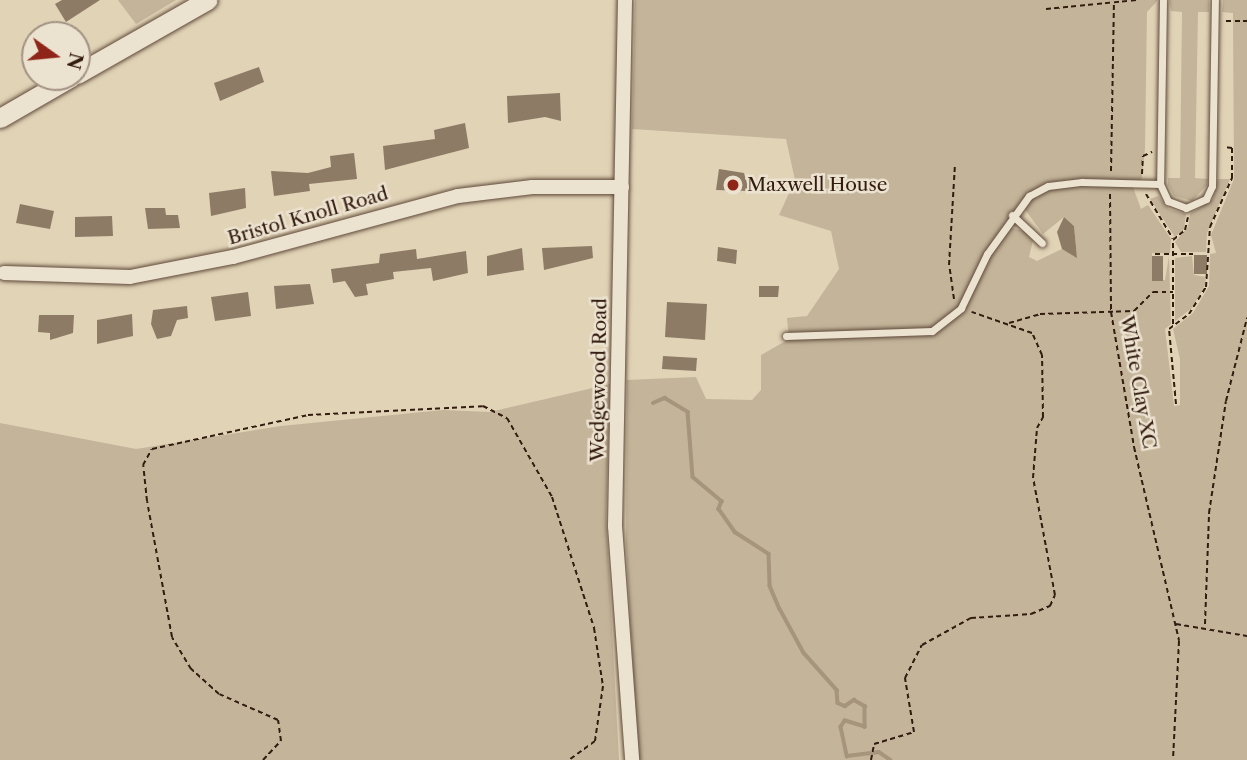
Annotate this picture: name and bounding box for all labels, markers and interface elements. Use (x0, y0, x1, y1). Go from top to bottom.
north arrow (21, 21, 91, 91)
text: N (62, 50, 88, 72)
place label: Maxwell House (747, 174, 887, 196)
marker: Maxwell House (725, 177, 741, 193)
street label: Bristol Knoll Road (225, 182, 391, 250)
street label: Wedgewood Road (586, 298, 612, 462)
street label: White Clay XC (1115, 313, 1161, 451)

